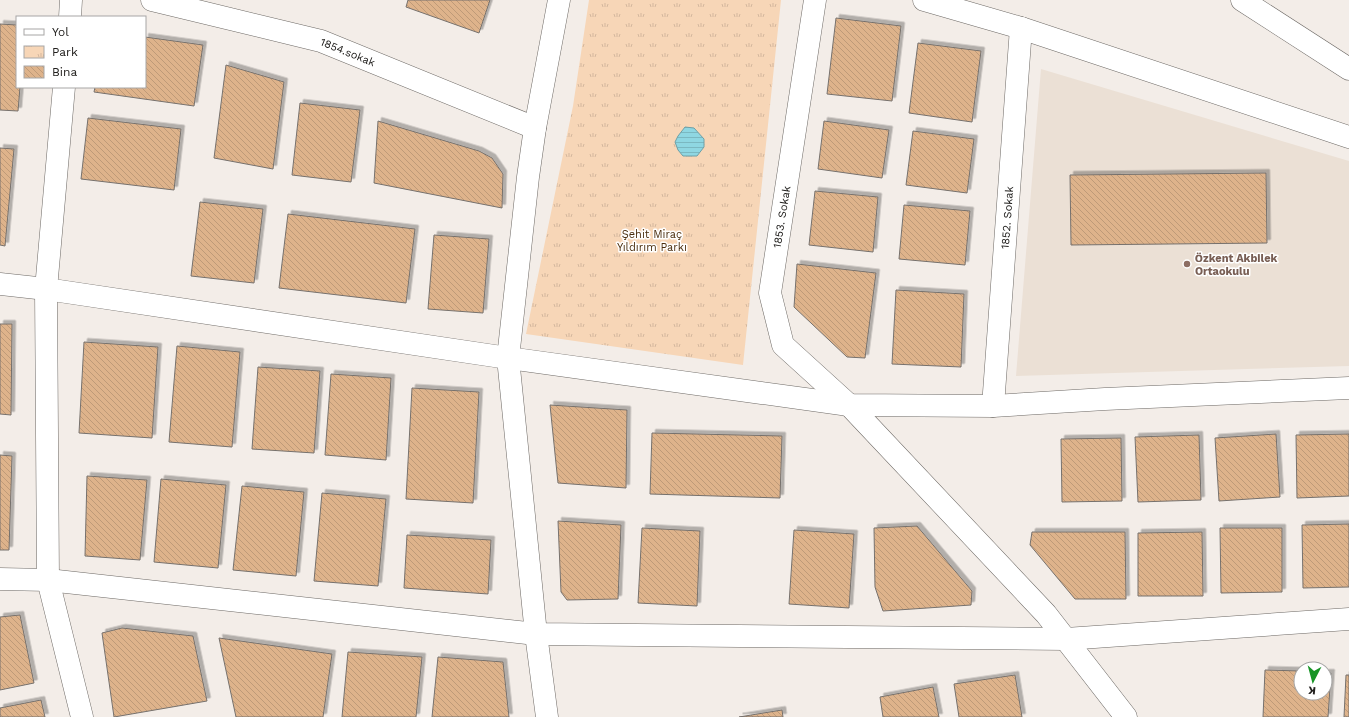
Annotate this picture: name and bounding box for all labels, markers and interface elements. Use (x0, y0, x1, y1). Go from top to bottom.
legend (16, 16, 146, 88)
text: Yol (52, 25, 69, 39)
street label: 1854.sokak (319, 35, 377, 69)
text: Park (52, 45, 78, 59)
text: Bina (52, 65, 77, 79)
street label: 1853. Sokak (771, 185, 793, 249)
street label: 1852. Sokak (998, 186, 1016, 249)
park label: Şehit Miraç Yıldırım Parkı (617, 228, 687, 254)
place label: Özkent Akbilek Ortaokulu (1195, 252, 1278, 278)
marker: Özkent Akbilek Ortaokulu (1182, 259, 1192, 269)
north arrow (1293, 661, 1333, 701)
text: K (1307, 684, 1316, 697)

